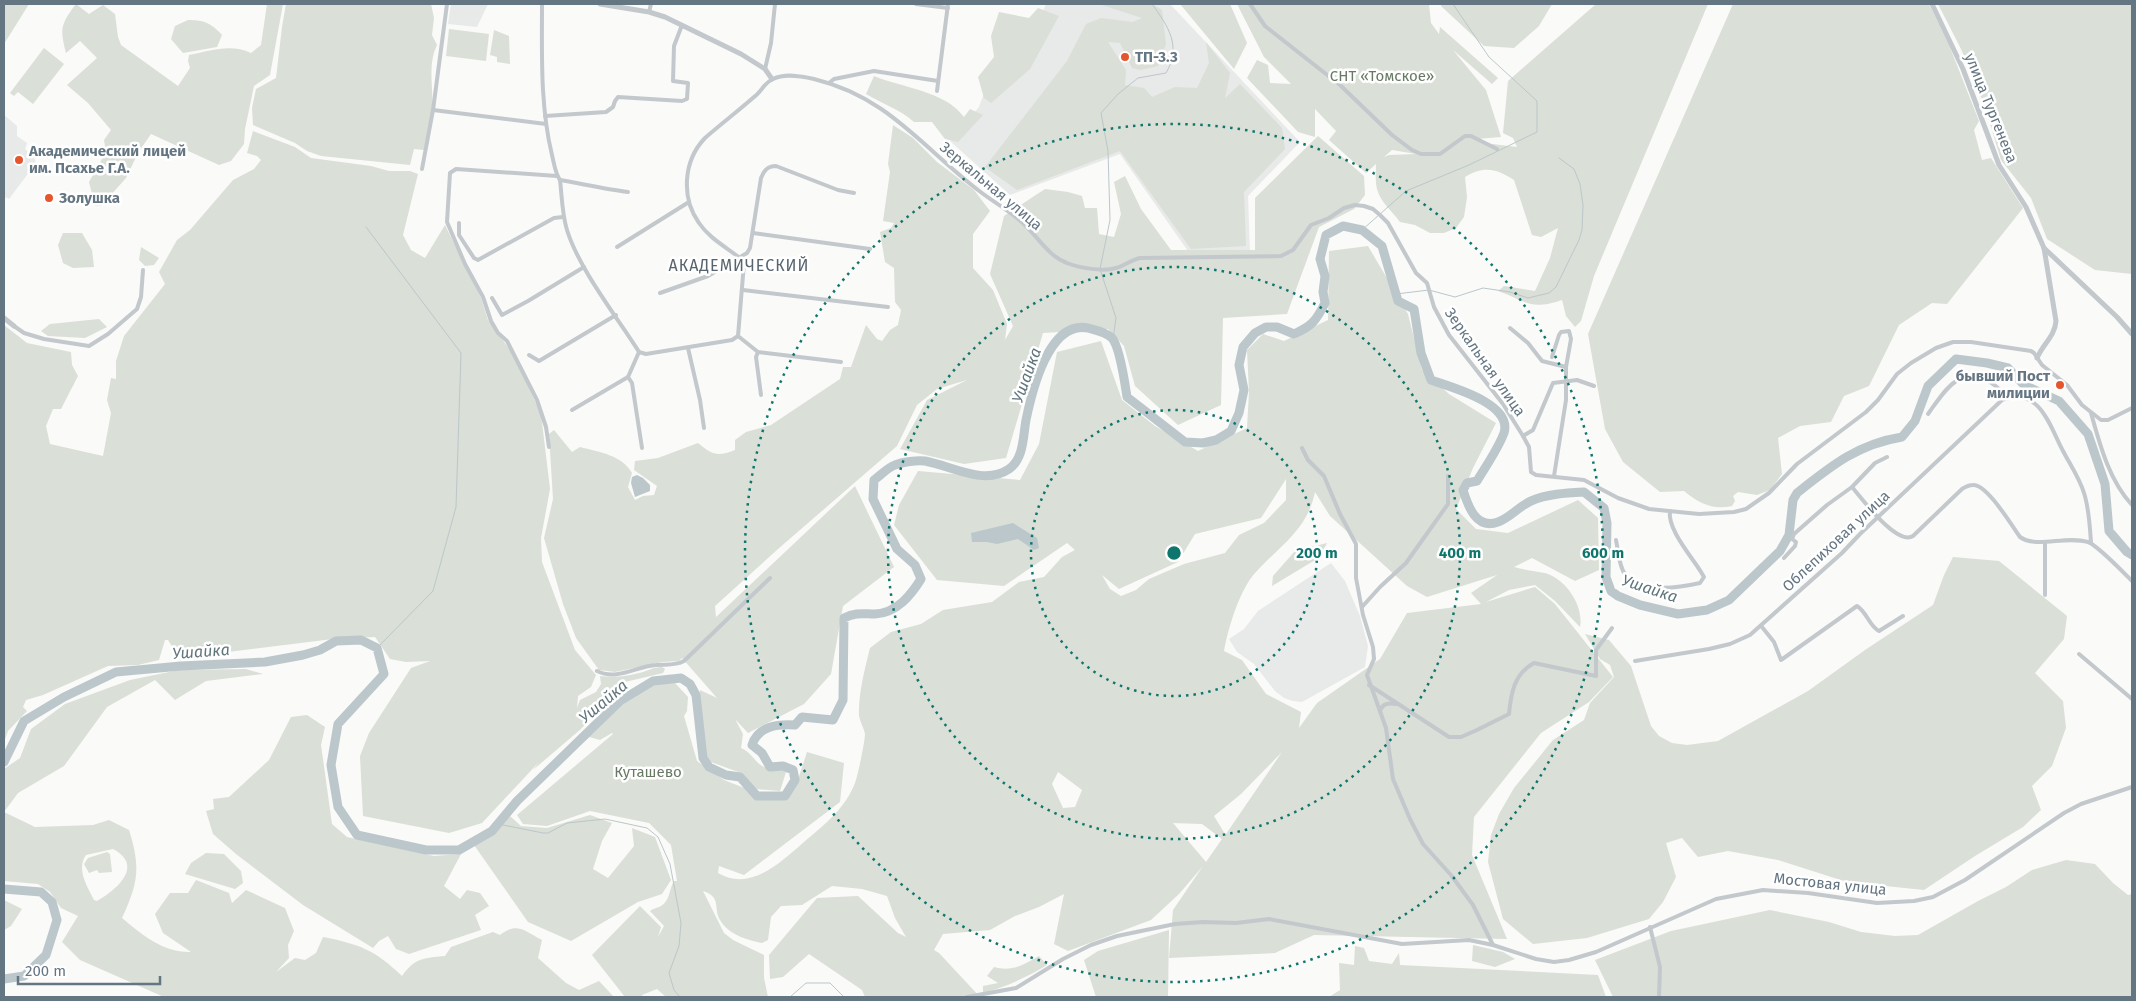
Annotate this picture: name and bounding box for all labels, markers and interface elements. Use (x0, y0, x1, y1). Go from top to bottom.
place label: ТП-3.3 (1135, 48, 1178, 66)
street label: улица Тургенева (1961, 50, 2021, 166)
marker: ТП-3.3 (1119, 51, 1131, 63)
park label: СНТ «Томское» (1330, 67, 1434, 85)
street label: Зеркальная улица (936, 138, 1046, 234)
place label: Академический лицей им. Псахье Г.А. (28, 142, 186, 177)
marker: Академический лицей им. Псахье Г.А. (13, 154, 25, 166)
place label: Золушка (58, 189, 120, 207)
marker: Золушка (43, 192, 55, 204)
district label: АКАДЕМИЧЕСКИЙ (669, 256, 809, 275)
street label: Зеркальная улица (1441, 304, 1529, 420)
water label: Ушайка (1008, 345, 1045, 405)
place label: бывший Пост милиции (1956, 367, 2051, 402)
marker: бывший Пост милиции (2054, 379, 2066, 391)
street label: Облепиховая улица (1779, 487, 1893, 595)
centre of rings (1165, 544, 1183, 562)
text: 200 m (1296, 544, 1338, 562)
text: 400 m (1439, 544, 1481, 562)
text: 600 m (1582, 544, 1624, 562)
water label: Ушайка (1620, 571, 1680, 606)
water label: Ушайка (172, 640, 230, 663)
water label: Ушайка (575, 676, 631, 727)
park label: Куташево (614, 763, 682, 781)
street label: Мостовая улица (1773, 869, 1887, 899)
scale bar (18, 954, 160, 986)
text: 200 m (25, 962, 66, 980)

